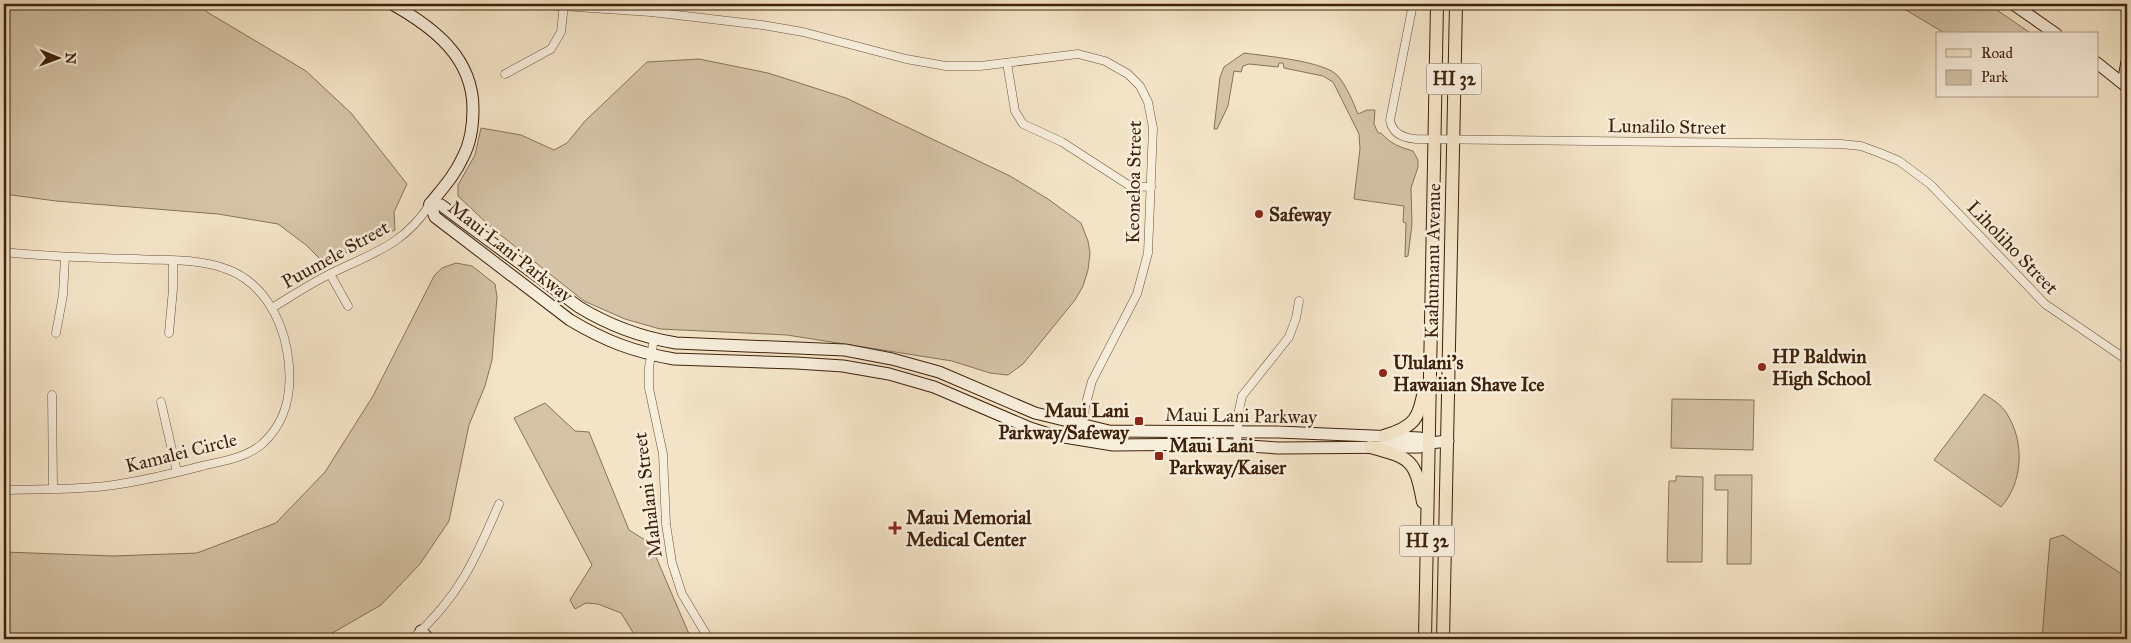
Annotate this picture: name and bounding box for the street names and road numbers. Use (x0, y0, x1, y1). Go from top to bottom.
road number: HI 32 (1426, 64, 1482, 95)
street label: Lunalilo Street (1607, 114, 1727, 139)
street label: Keoneloa Street (1121, 120, 1146, 244)
street label: Kaahumanu Avenue (1420, 183, 1445, 339)
street label: Maui Lani Parkway (444, 195, 579, 308)
street label: Liholiho Street (1962, 196, 2063, 299)
street label: Puumele Street (278, 215, 393, 293)
street label: Maui Lani Parkway (1165, 403, 1318, 428)
street label: Kamalei Circle (123, 428, 239, 477)
street label: Mahalani Street (628, 431, 667, 559)
road number: HI 32 (1400, 526, 1454, 556)

